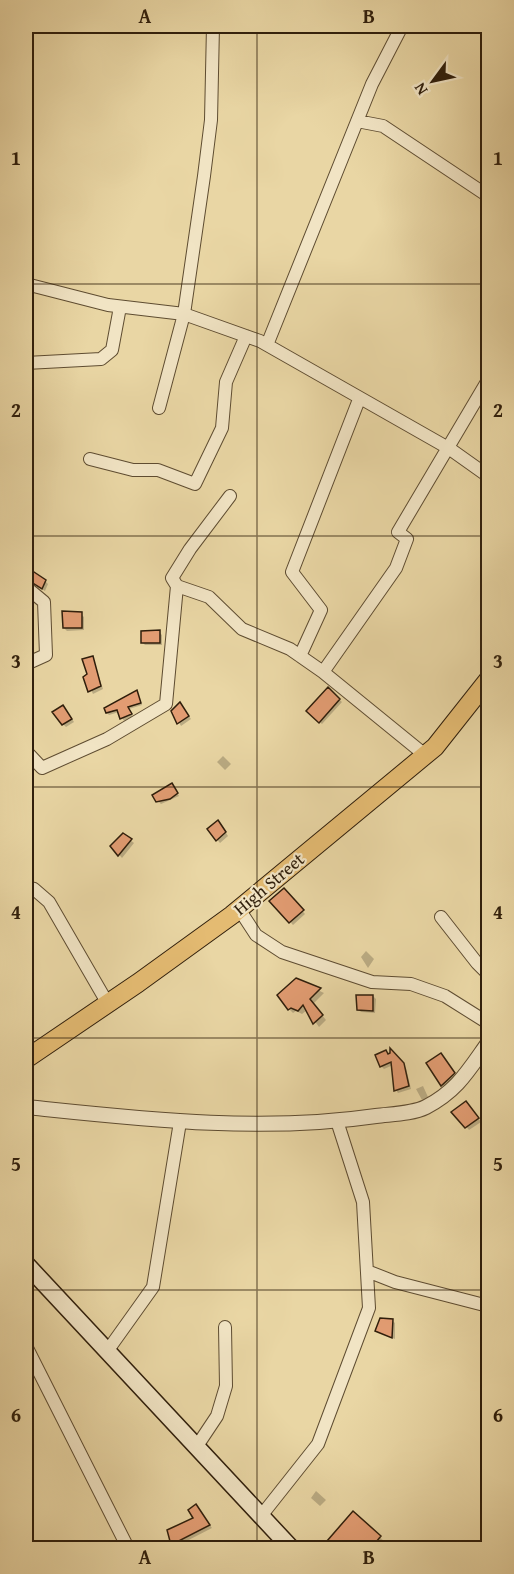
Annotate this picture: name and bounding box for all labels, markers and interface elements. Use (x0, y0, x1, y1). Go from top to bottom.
text: A (139, 1, 152, 30)
text: B (363, 1, 375, 30)
north arrow (403, 51, 463, 111)
text: N (407, 78, 433, 100)
text: 1 (11, 143, 21, 172)
text: 1 (493, 143, 503, 172)
text: 2 (11, 395, 21, 424)
text: 2 (493, 395, 503, 424)
text: 3 (11, 646, 21, 675)
text: 3 (493, 646, 503, 675)
street label: High Street (227, 845, 311, 921)
text: 4 (11, 897, 21, 926)
text: 4 (493, 897, 503, 926)
text: 5 (11, 1149, 21, 1178)
text: 5 (493, 1149, 503, 1178)
text: 6 (11, 1400, 21, 1429)
text: 6 (493, 1400, 503, 1429)
text: A (139, 1542, 152, 1571)
text: B (363, 1542, 375, 1571)

